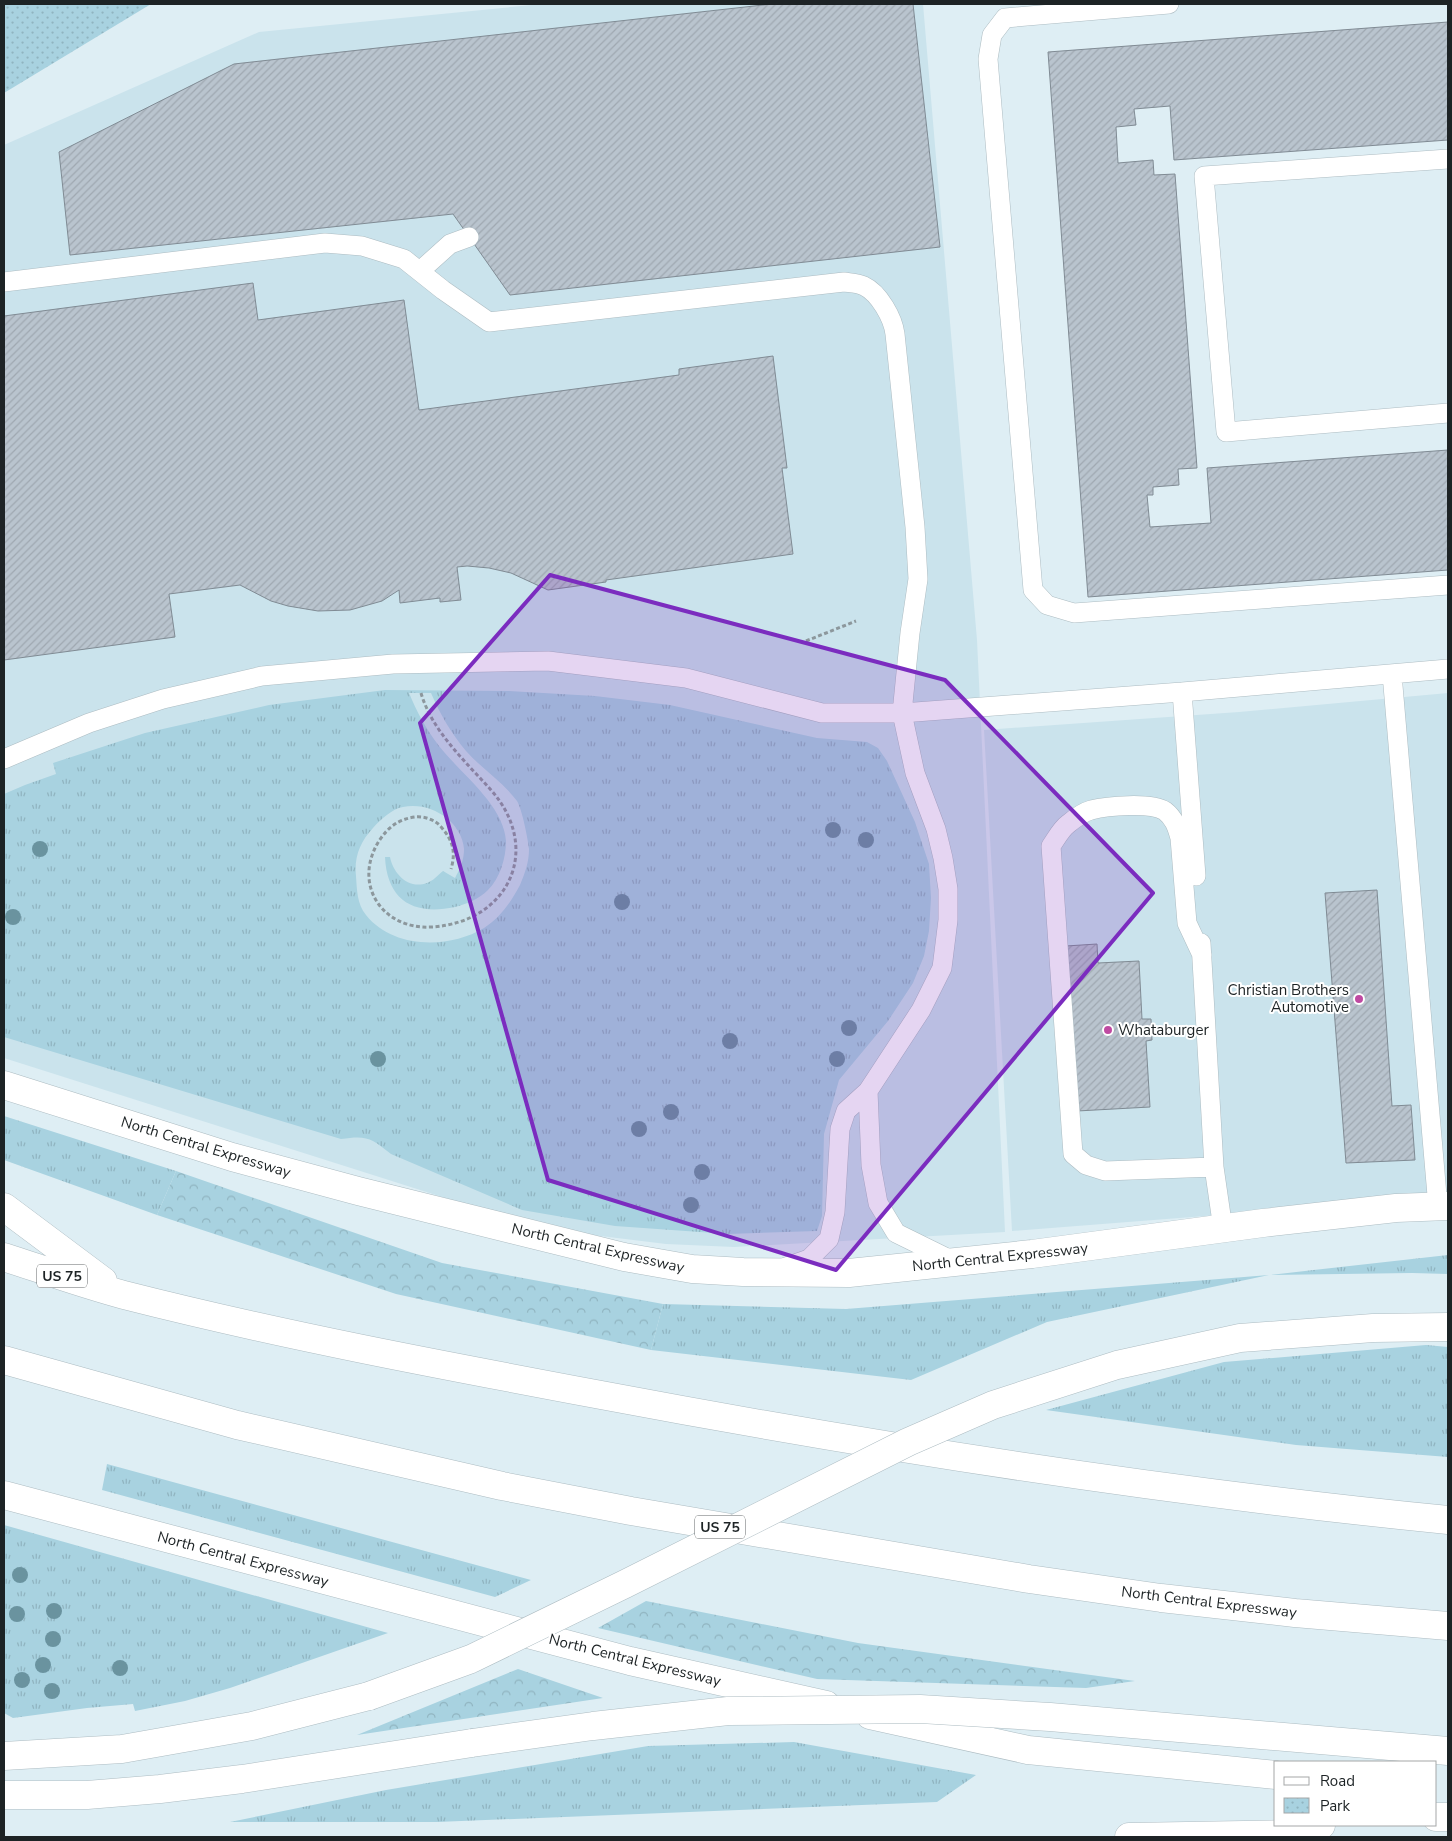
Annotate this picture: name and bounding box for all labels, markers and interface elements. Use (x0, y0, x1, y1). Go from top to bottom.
place label: Christian Brothers Automotive (1227, 980, 1349, 1017)
marker: Christian Brothers Automotive (1353, 993, 1365, 1005)
place label: Whataburger (1118, 1020, 1209, 1040)
marker: Whataburger (1102, 1024, 1114, 1036)
street label: North Central Expressway (119, 1112, 294, 1182)
street label: North Central Expressway (510, 1218, 687, 1278)
street label: North Central Expressway (911, 1238, 1089, 1276)
road number: US 75 (37, 1264, 87, 1288)
road number: US 75 (695, 1515, 745, 1538)
street label: North Central Expressway (155, 1526, 331, 1592)
street label: North Central Expressway (1120, 1581, 1298, 1623)
street label: North Central Expressway (547, 1629, 723, 1691)
legend (1274, 1761, 1437, 1826)
text: Road (1320, 1771, 1355, 1791)
text: Park (1320, 1796, 1350, 1816)

